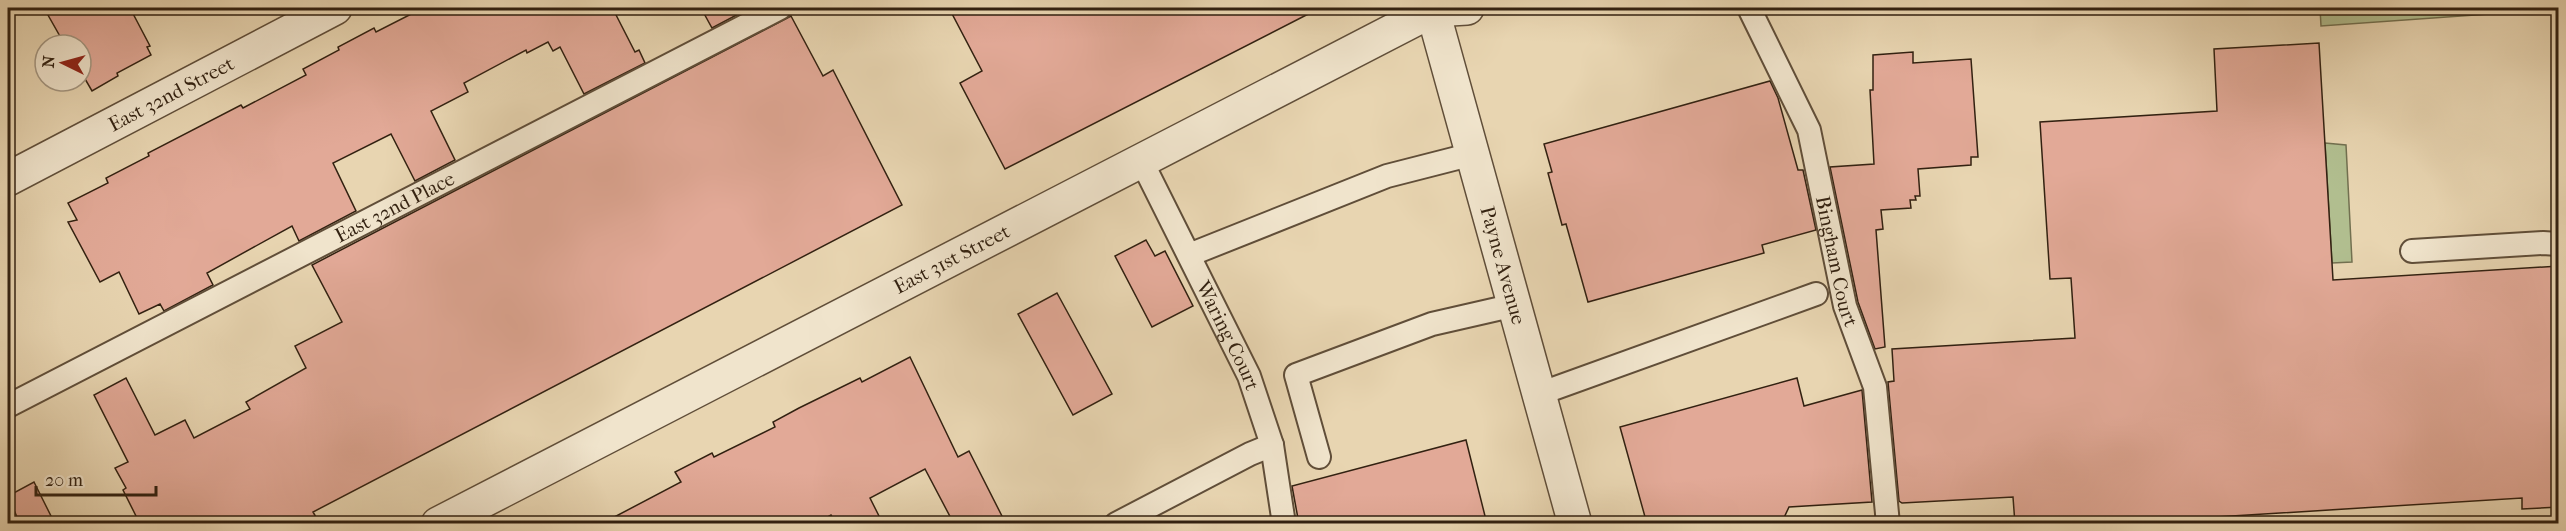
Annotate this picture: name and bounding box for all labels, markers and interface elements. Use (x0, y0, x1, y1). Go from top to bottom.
north arrow (33, 33, 93, 93)
street label: East 32nd Street (105, 52, 238, 136)
text: N (39, 54, 59, 69)
street label: East 32nd Place (331, 167, 458, 247)
street label: Bingham Court (1811, 194, 1863, 330)
street label: Payne Avenue (1475, 204, 1530, 327)
street label: East 31st Street (890, 220, 1014, 299)
street label: Waring Court (1191, 276, 1264, 393)
scale bar (36, 459, 156, 497)
text: 20 m (45, 470, 83, 491)

